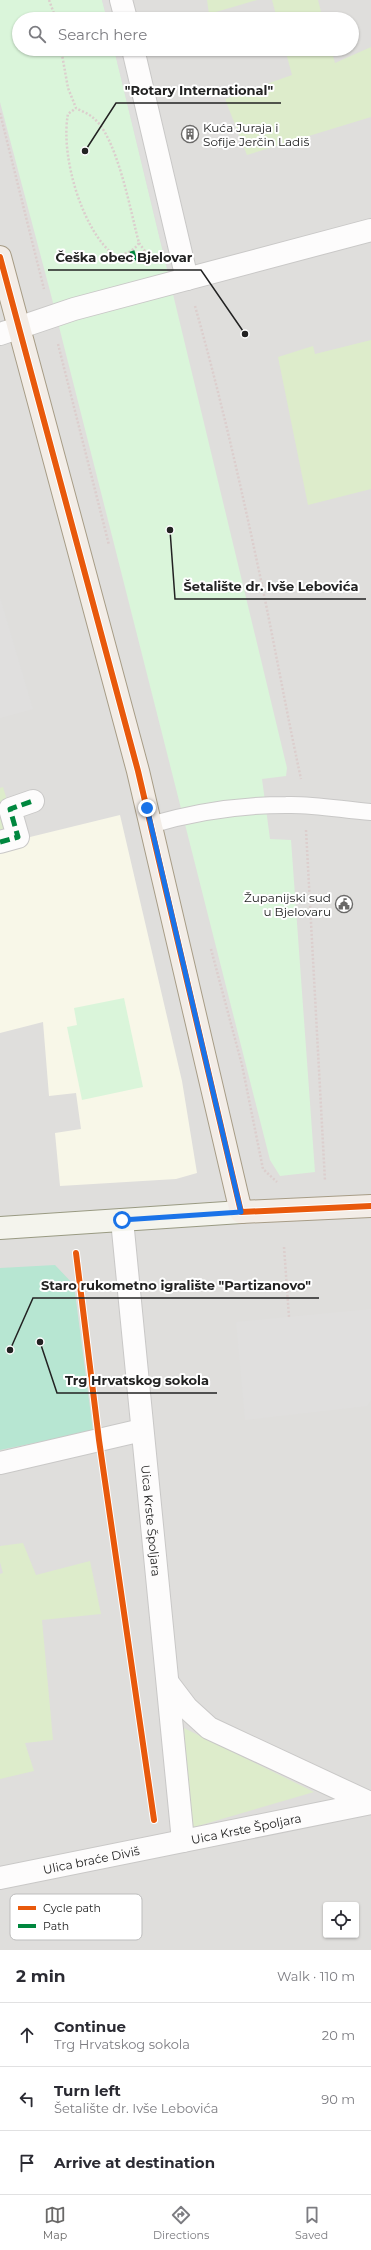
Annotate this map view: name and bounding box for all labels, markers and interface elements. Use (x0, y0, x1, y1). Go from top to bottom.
search box (12, 12, 359, 56)
icon: search (26, 23, 48, 45)
text: Search here (58, 25, 147, 44)
callout: "Rotary International" (116, 78, 281, 103)
text: "Rotary International" (125, 82, 274, 98)
place label: Kuća Juraja i Sofije Jerčin Ladiš (203, 120, 309, 149)
building icon: Kuća Juraja i Sofije Jerčin Ladiš (180, 124, 200, 144)
callout: Češka obec Bjelovar (48, 245, 201, 270)
text: Češka obec Bjelovar (56, 249, 193, 265)
callout: Šetalište dr. Ivše Lebovića (175, 574, 366, 599)
text: Šetalište dr. Ivše Lebovića (184, 578, 358, 594)
route end (138, 799, 156, 817)
place label: Županijski sud u Bjelovaru (244, 890, 331, 919)
public building icon: Županijski sud u Bjelovaru (334, 894, 354, 914)
route start (113, 1211, 131, 1229)
callout: Staro rukometno igralište "Partizanovo" (33, 1273, 319, 1298)
text: Staro rukometno igralište "Partizanovo" (41, 1277, 311, 1293)
callout: Trg Hrvatskog sokola (57, 1368, 217, 1393)
text: Trg Hrvatskog sokola (65, 1372, 209, 1388)
street label: Uica Krste Špoljara (139, 1464, 164, 1577)
street label: Uica Krste Špoljara (190, 1810, 302, 1847)
street label: Ulica braće Diviš (41, 1842, 141, 1877)
legend (10, 1894, 142, 1940)
text: Cycle path (43, 1901, 101, 1915)
map controls (323, 1902, 359, 1938)
button: locate (323, 1902, 359, 1938)
text: Path (43, 1919, 69, 1933)
text: 2 min (16, 1966, 66, 1986)
text: Walk · 110 m (277, 1968, 355, 1984)
text: Continue (54, 2017, 126, 2036)
icon: ahead (16, 2024, 38, 2046)
text: 20 m (322, 2027, 355, 2043)
text: Trg Hrvatskog sokola (54, 2036, 190, 2052)
text: Turn left (54, 2081, 121, 2100)
icon: left (16, 2088, 38, 2110)
text: 90 m (321, 2091, 355, 2107)
text: Šetalište dr. Ivše Lebovića (54, 2100, 218, 2116)
icon: arrive (16, 2152, 38, 2174)
text: Arrive at destination (54, 2153, 215, 2172)
tab: Map (43, 2204, 67, 2242)
tab: Directions (153, 2204, 209, 2242)
tab: Saved (295, 2204, 328, 2242)

